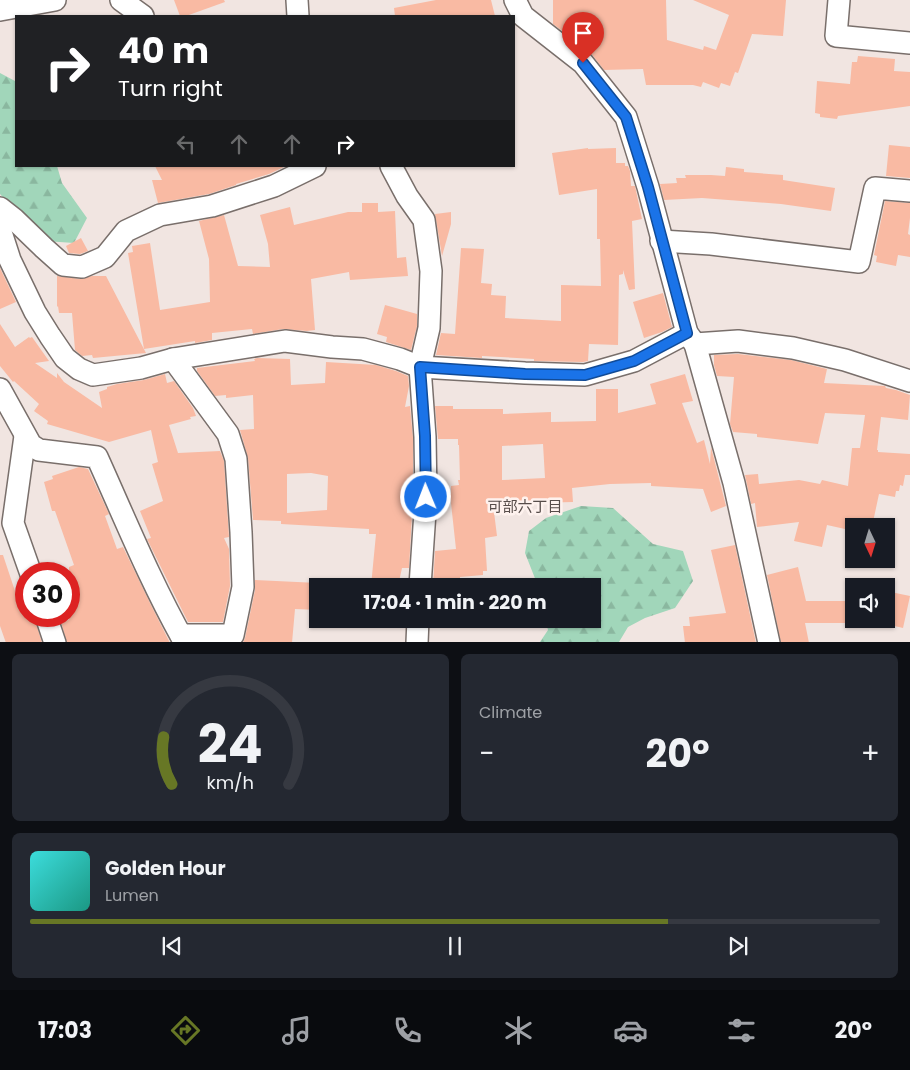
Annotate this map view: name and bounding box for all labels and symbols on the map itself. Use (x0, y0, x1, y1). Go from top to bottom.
pin (562, 12, 604, 63)
position arrow (399, 470, 451, 522)
district label: 可部六丁目 (487, 496, 563, 517)
north arrow (845, 518, 895, 568)
speed limit sign: 30 (15, 562, 80, 627)

